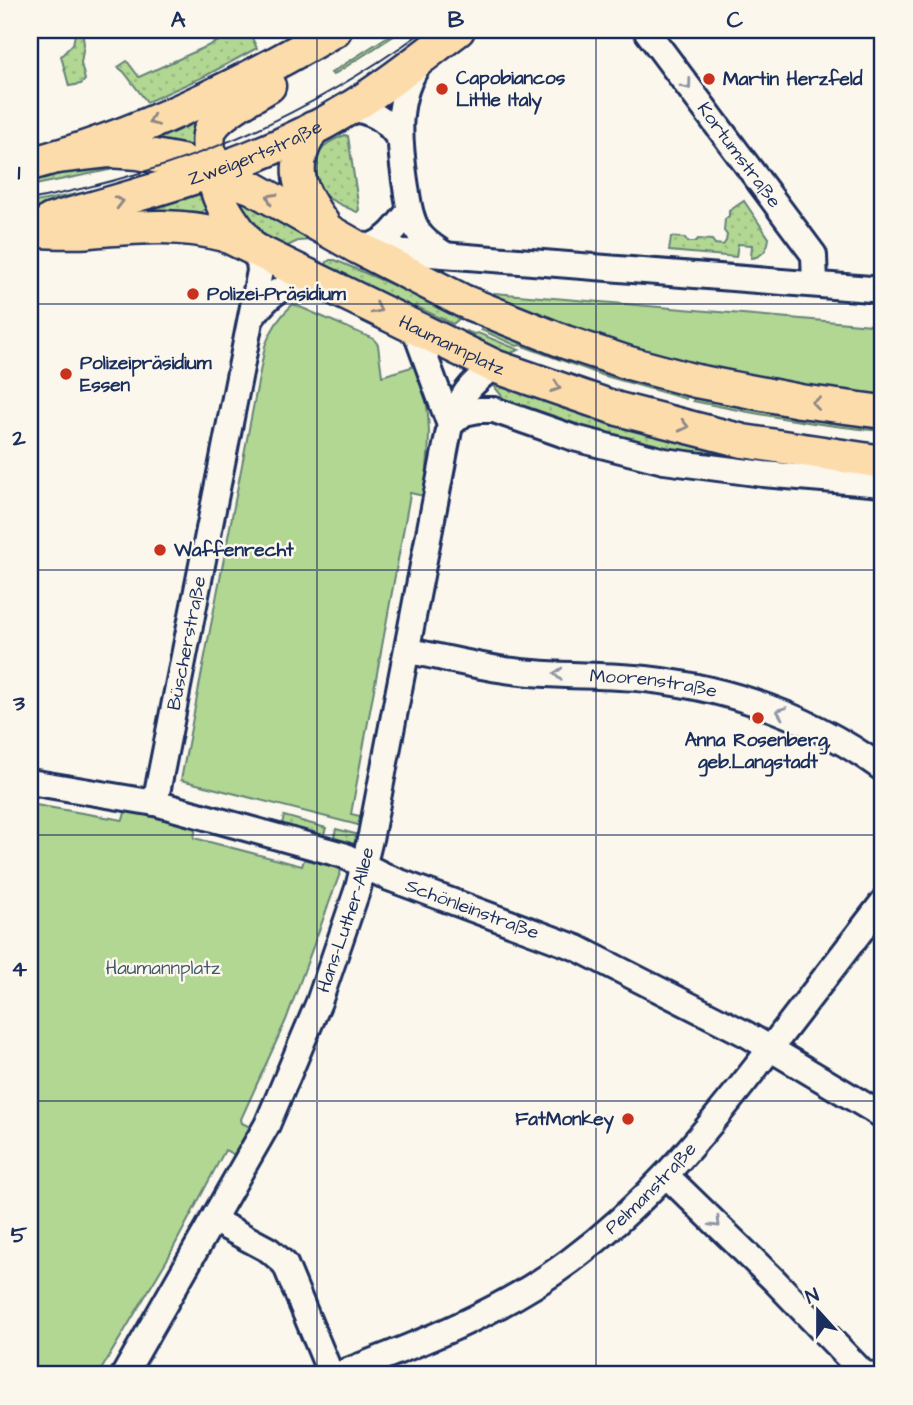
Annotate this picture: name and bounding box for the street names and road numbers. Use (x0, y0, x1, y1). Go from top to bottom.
street label: Kortumstraße (691, 96, 788, 214)
street label: Zweigertstraße (184, 113, 327, 192)
street label: Haumannplatz (394, 308, 509, 382)
street label: Büscherstraße (160, 574, 213, 712)
street label: Moorenstraße (589, 662, 720, 705)
street label: Hans-Luther-Allee (310, 844, 381, 996)
street label: Schönleinstraße (402, 872, 543, 946)
street label: Pelmanstraße (599, 1136, 703, 1241)

